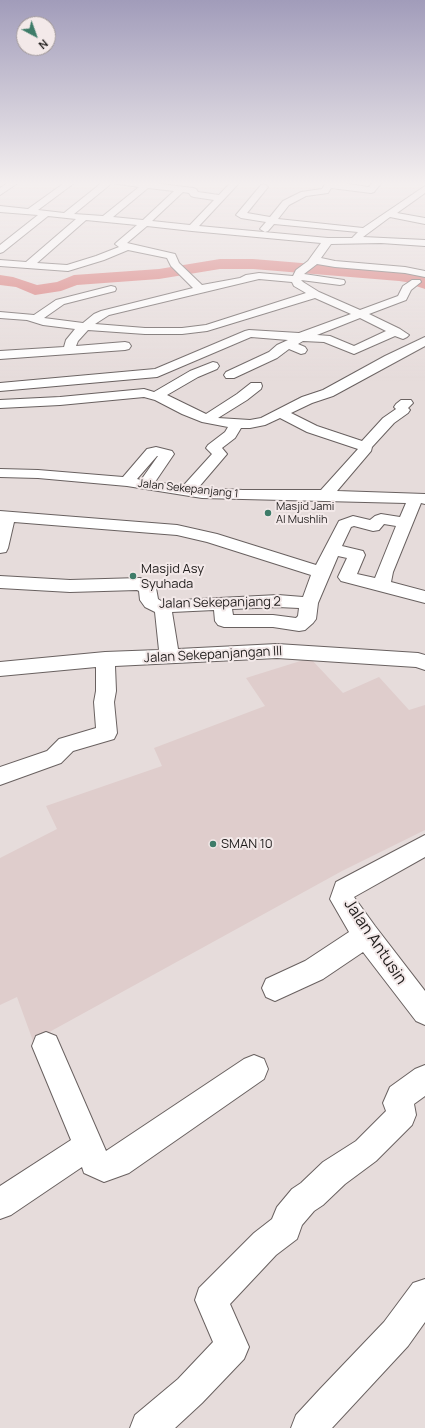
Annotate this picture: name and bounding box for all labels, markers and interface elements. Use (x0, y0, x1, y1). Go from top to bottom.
north arrow (16, 16, 56, 56)
text: N (36, 36, 51, 53)
street label: Jalan Sekepanjang 1 (137, 477, 239, 501)
place label: Masjid Jami Al Mushlih (276, 500, 334, 526)
marker: Masjid Jami Al Mushlih (263, 508, 273, 518)
place label: Masjid Asy Syuhada (141, 561, 204, 592)
marker: Masjid Asy Syuhada (128, 571, 138, 581)
street label: Jalan Sekepanjang 2 (159, 594, 281, 612)
street label: Jalan Sekepanjangan III (144, 644, 282, 666)
place label: SMAN 10 (221, 836, 273, 852)
marker: SMAN 10 (208, 839, 218, 849)
street label: Jalan Antusin (339, 896, 411, 988)

